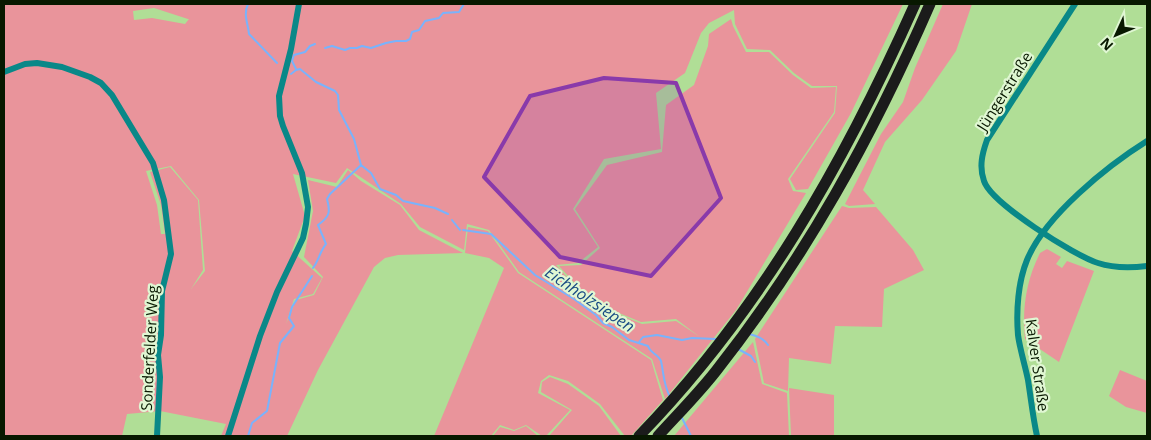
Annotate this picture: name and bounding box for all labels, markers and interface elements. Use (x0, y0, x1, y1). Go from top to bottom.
north arrow (1091, 10, 1141, 60)
text: N (1095, 34, 1117, 55)
street label: Jüngerstraße (971, 48, 1036, 136)
water label: Eichholzsiepen (541, 261, 639, 337)
street label: Sonderfelder Weg (136, 285, 162, 411)
street label: Kalver Straße (1022, 318, 1054, 412)

